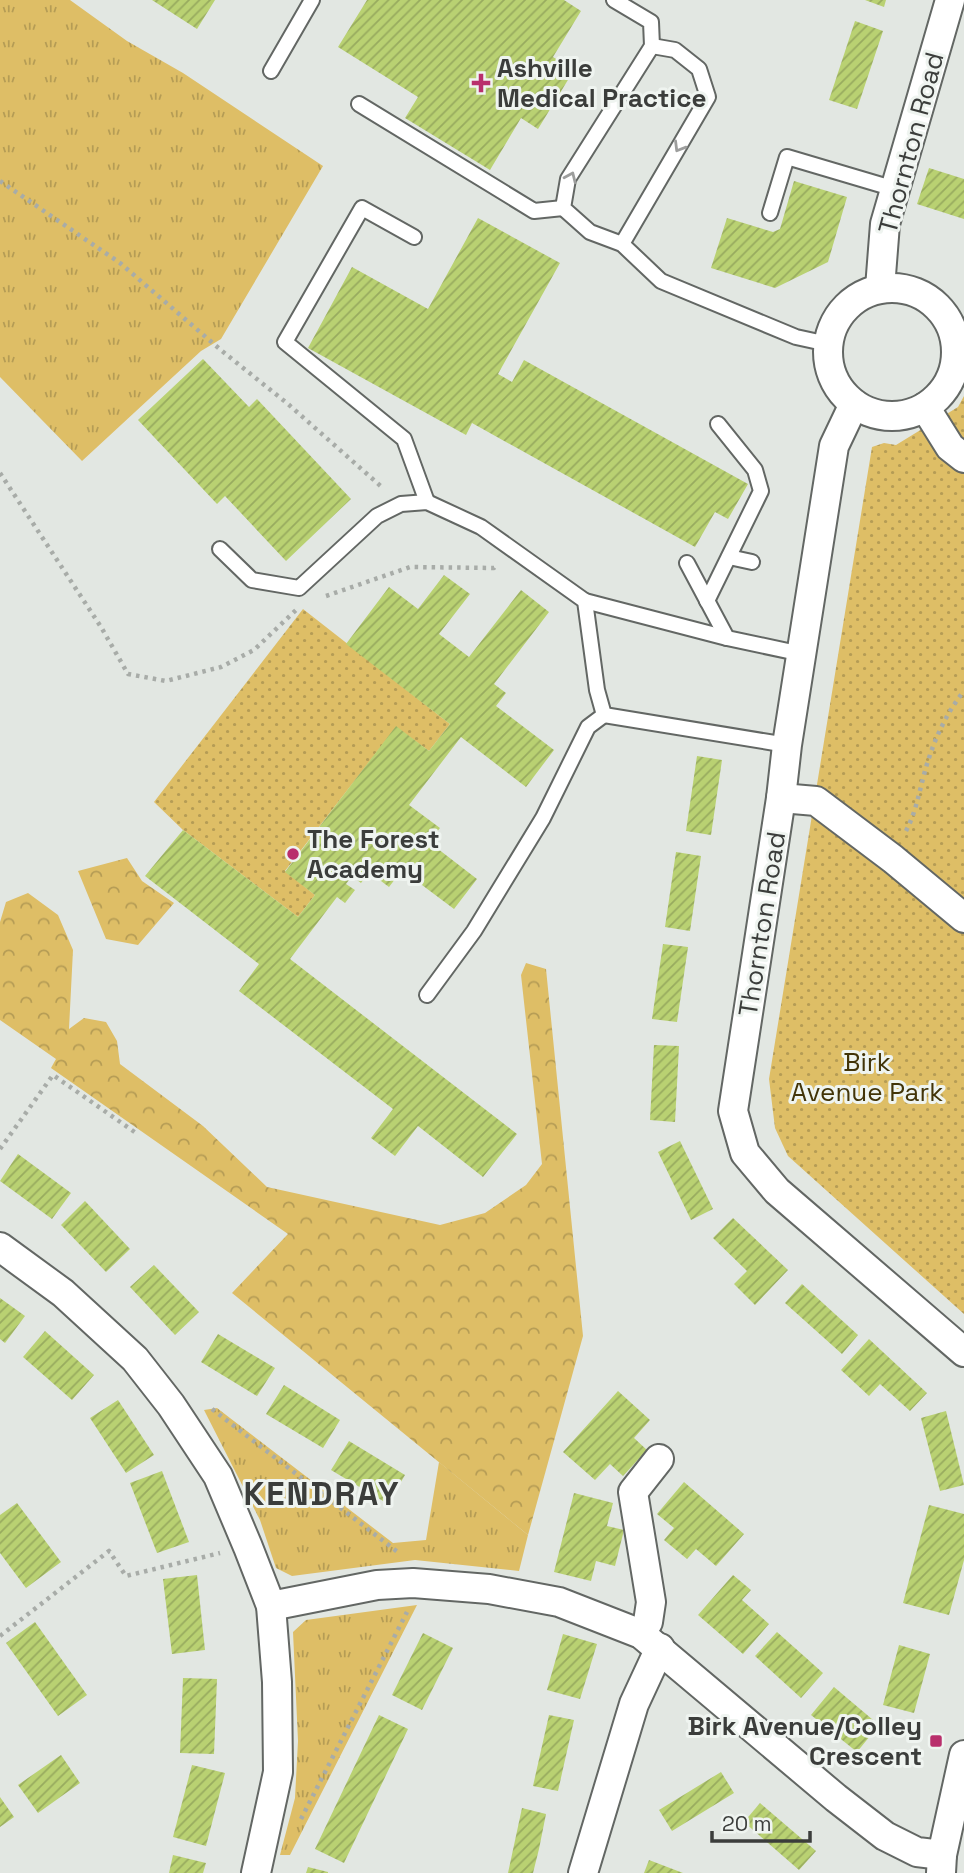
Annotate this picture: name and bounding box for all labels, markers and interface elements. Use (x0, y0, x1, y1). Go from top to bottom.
street label: Thornton Road (870, 48, 952, 238)
place label: Ashville Medical Practice (497, 51, 707, 115)
marker: Ashville Medical Practice (471, 73, 491, 93)
one-way arrow (674, 140, 687, 153)
one-way arrow (563, 172, 577, 184)
place label: The Forest Academy (307, 822, 440, 886)
street label: Thornton Road (731, 829, 793, 1019)
marker: The Forest Academy (285, 846, 301, 862)
park label: Birk Avenue Park (791, 1045, 943, 1109)
district label: KENDRAY (243, 1473, 401, 1515)
place label: Birk Avenue/Colley Crescent (687, 1709, 922, 1773)
marker: Birk Avenue/Colley Crescent (928, 1733, 944, 1749)
scale bar (712, 1800, 810, 1844)
text: 20 m (722, 1810, 772, 1837)

